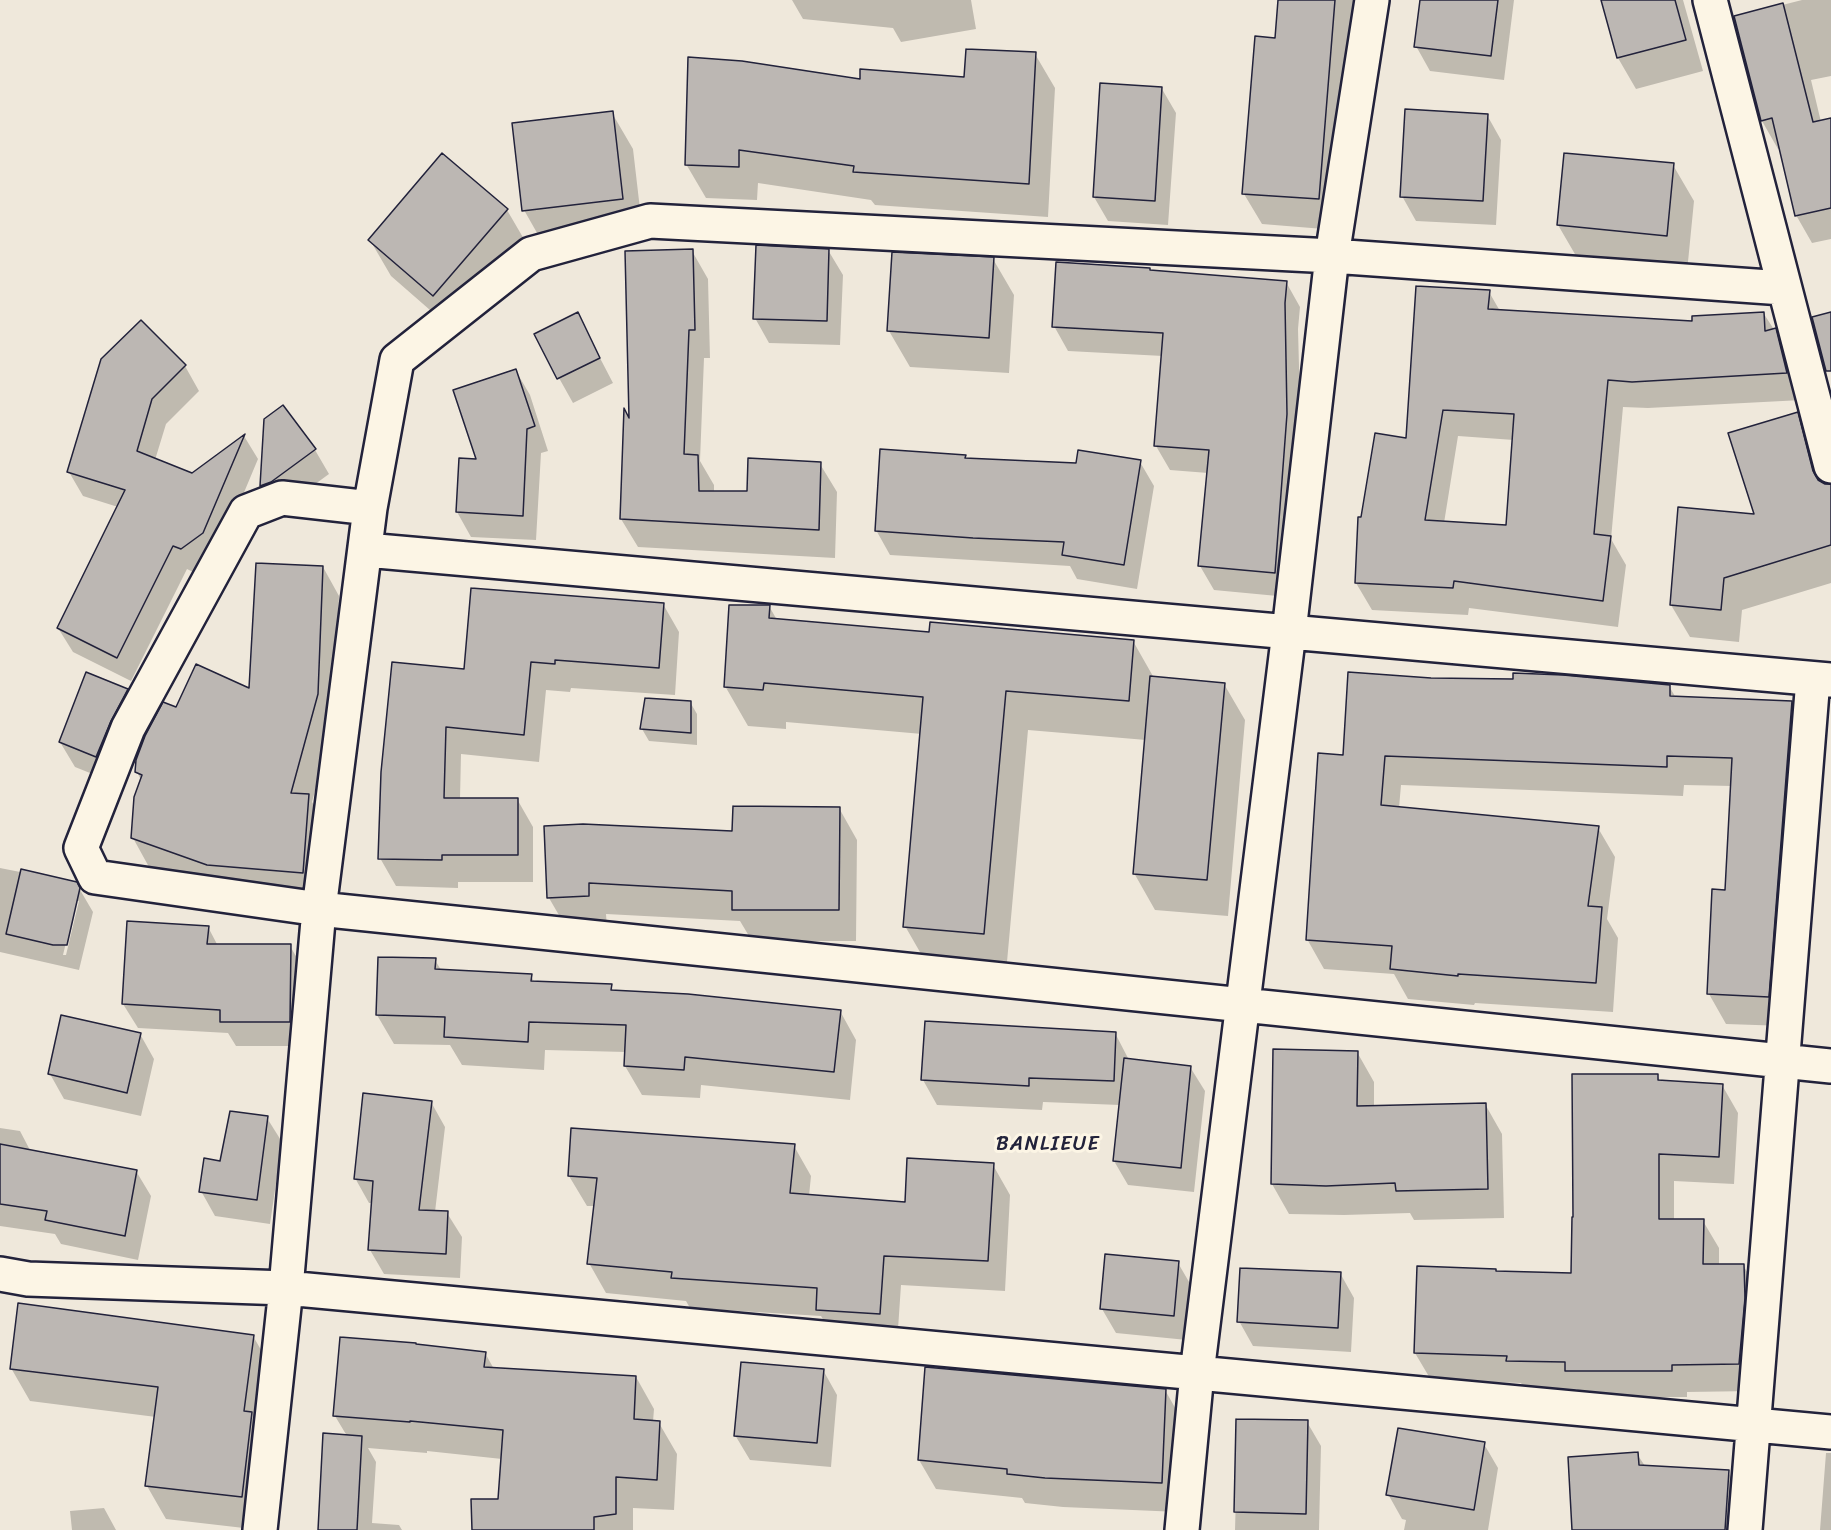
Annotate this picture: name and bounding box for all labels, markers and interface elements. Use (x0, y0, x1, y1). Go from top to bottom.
district label: BANLIEUE (997, 1133, 1099, 1157)

